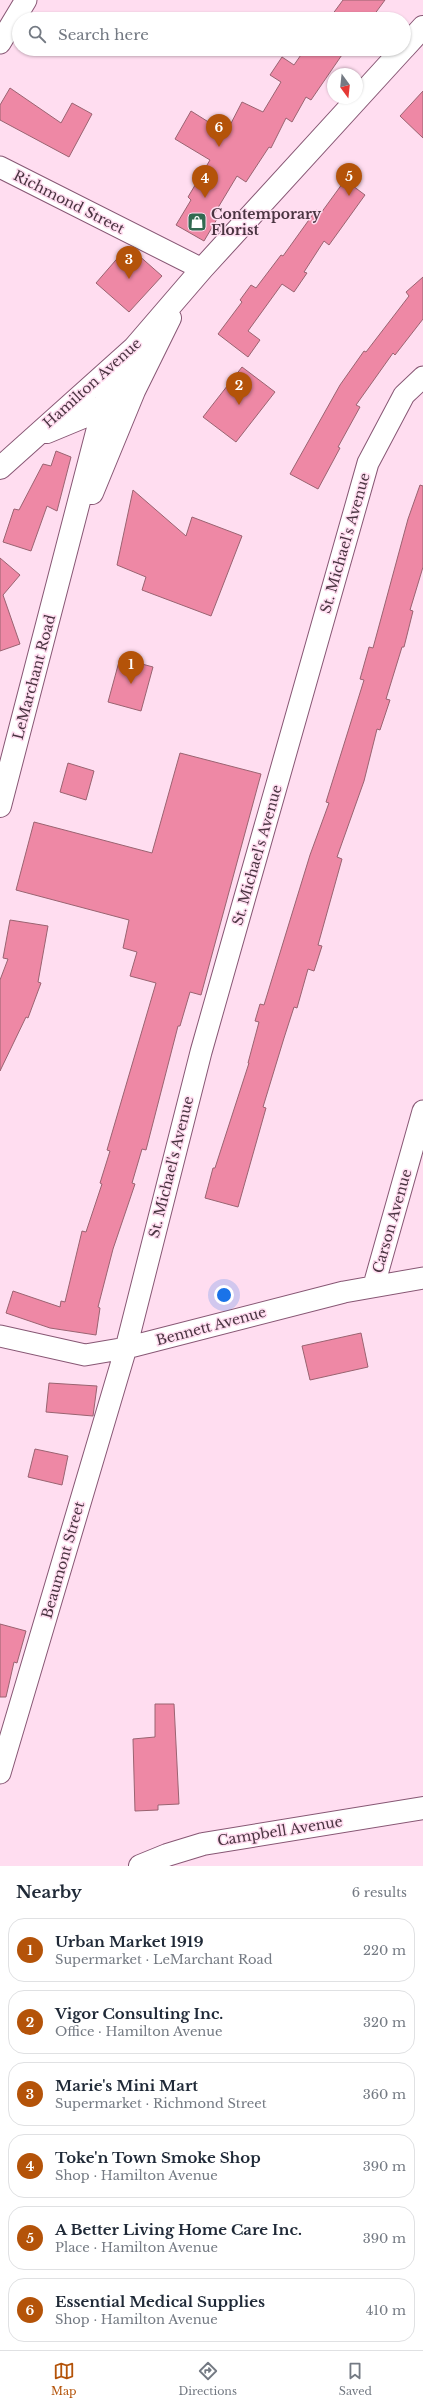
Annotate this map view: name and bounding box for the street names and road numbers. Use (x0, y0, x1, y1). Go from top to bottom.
street label: Richmond Street (10, 166, 128, 238)
street label: Hamilton Avenue (39, 334, 145, 432)
street label: St. Michael's Avenue (316, 471, 374, 615)
street label: LeMarchant Road (9, 612, 59, 742)
street label: St. Michael's Avenue (228, 783, 286, 927)
street label: St. Michael's Avenue (145, 1094, 197, 1240)
street label: Carson Avenue (369, 1167, 415, 1275)
street label: Bennett Avenue (154, 1303, 268, 1349)
street label: Beaumont Street (38, 1499, 89, 1621)
street label: Campbell Avenue (216, 1812, 344, 1850)

